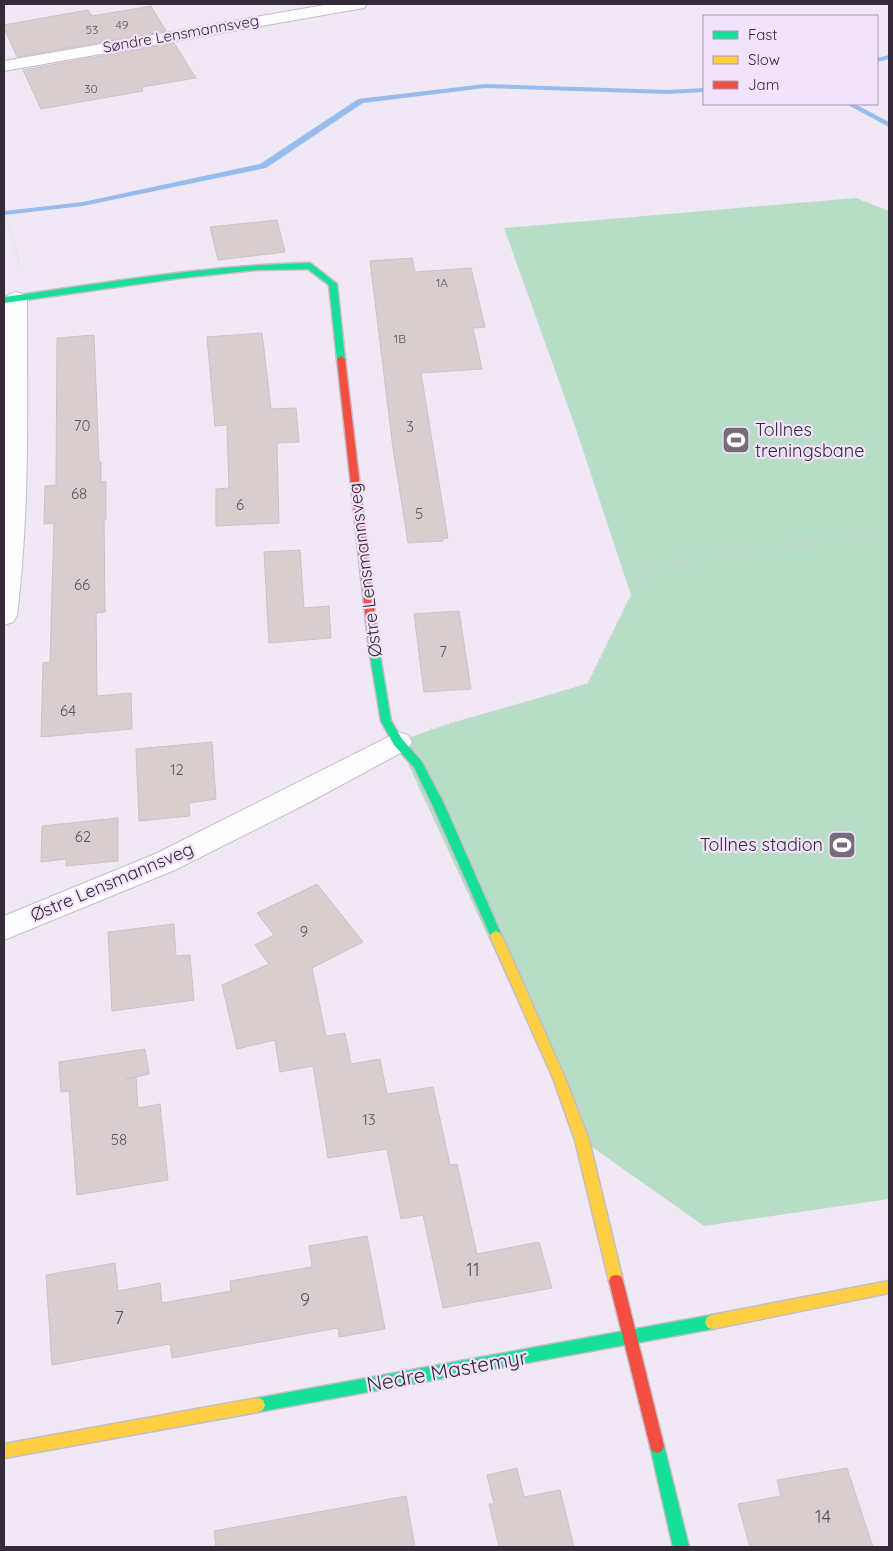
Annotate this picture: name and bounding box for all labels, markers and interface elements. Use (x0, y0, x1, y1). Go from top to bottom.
street label: Søndre Lensmannsveg (101, 10, 260, 57)
legend (703, 15, 878, 105)
house number: 49 (116, 17, 129, 32)
house number: 53 (86, 22, 98, 37)
text: Fast (748, 25, 777, 44)
text: Slow (748, 50, 780, 69)
text: Jam (748, 75, 779, 94)
house number: 30 (84, 81, 98, 96)
house number: 1A (436, 275, 448, 290)
house number: 1B (394, 331, 406, 346)
house number: 70 (74, 416, 90, 435)
house number: 3 (406, 417, 414, 436)
place label: Tollnes treningsbane (755, 418, 864, 462)
sports icon: Tollnes treningsbane (721, 425, 751, 455)
street label: Østre Lensmannsveg (342, 482, 387, 658)
house number: 68 (71, 484, 87, 503)
house number: 6 (236, 495, 244, 514)
house number: 5 (415, 504, 423, 523)
house number: 66 (74, 575, 90, 594)
house number: 7 (439, 642, 447, 661)
house number: 64 (60, 701, 76, 720)
house number: 12 (170, 760, 184, 779)
house number: 62 (75, 827, 91, 846)
sports icon: Tollnes stadion (827, 830, 857, 860)
place label: Tollnes stadion (700, 833, 823, 856)
street label: Østre Lensmannsveg (27, 837, 197, 926)
house number: 9 (300, 922, 308, 941)
house number: 13 (362, 1110, 376, 1129)
house number: 58 (111, 1130, 127, 1149)
house number: 11 (466, 1258, 480, 1281)
house number: 9 (300, 1288, 310, 1311)
house number: 7 (114, 1306, 124, 1329)
street label: Nedre Mastemyr (364, 1343, 529, 1397)
house number: 14 (815, 1505, 831, 1528)

